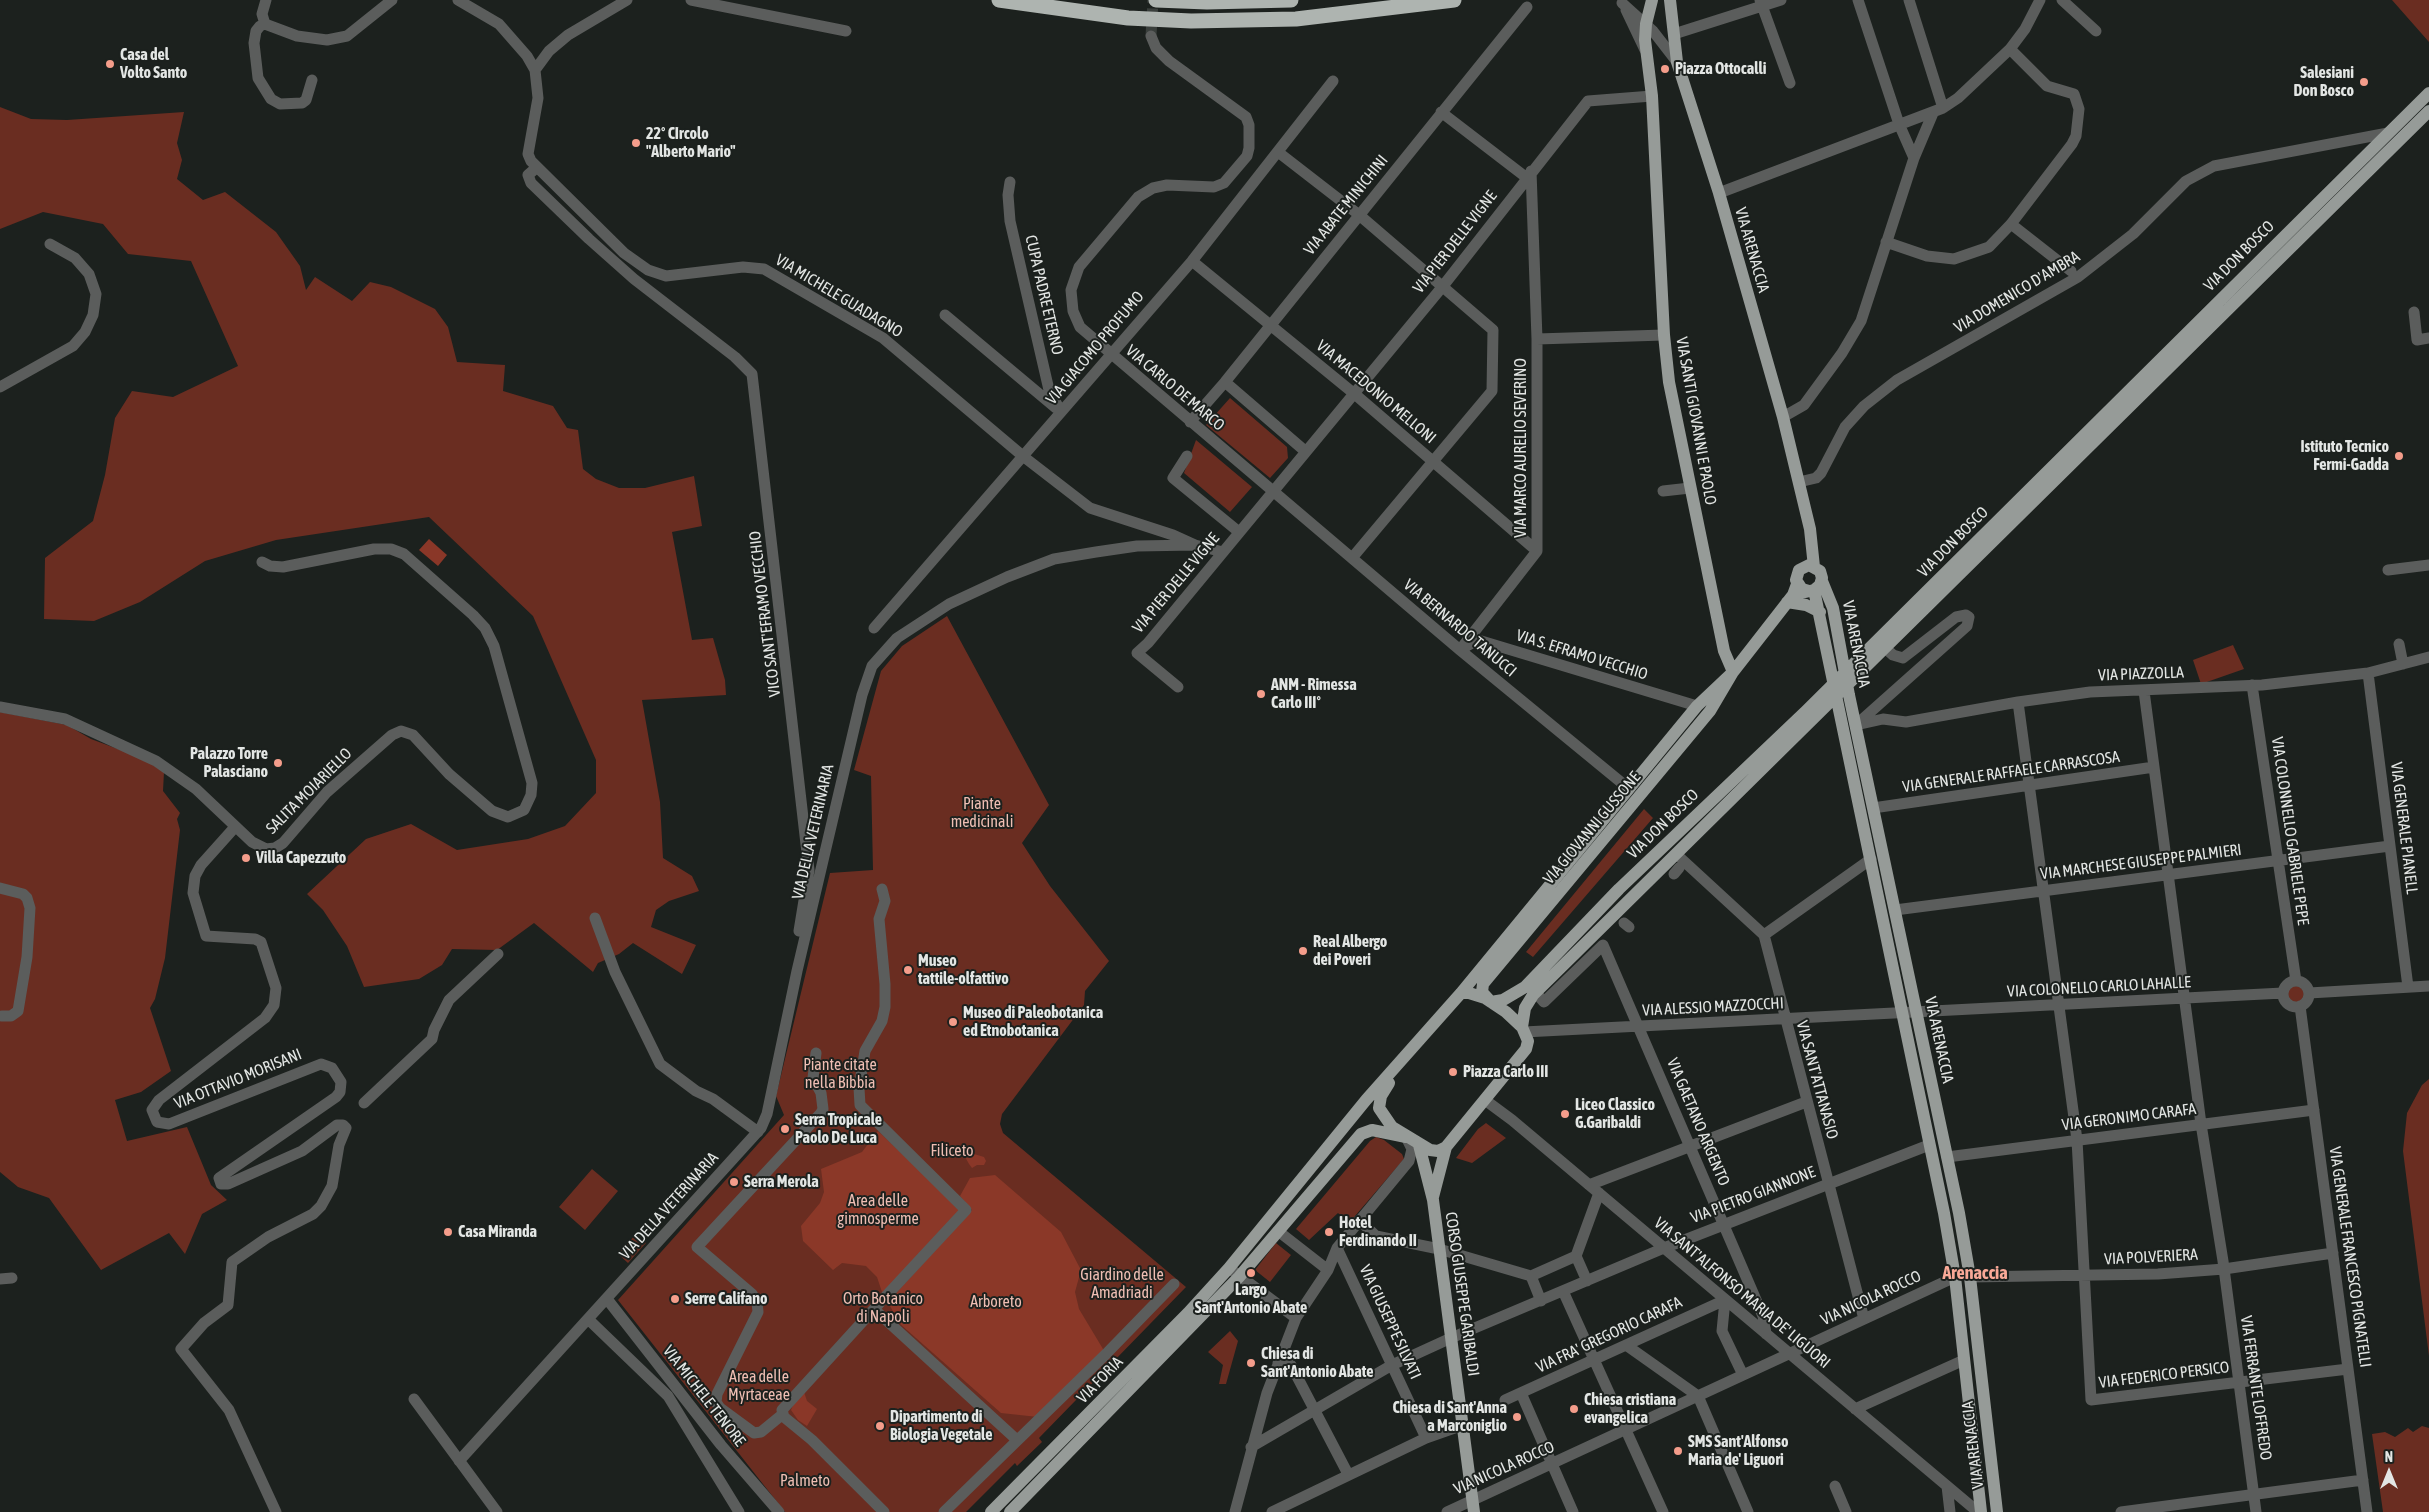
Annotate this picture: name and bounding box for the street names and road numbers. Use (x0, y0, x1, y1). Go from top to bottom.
street label: VIA ABATE MINICHINI (1300, 151, 1392, 259)
street label: VIA PIER DELLE VIGNE (1409, 187, 1501, 297)
street label: VIA ARENACCIA (1731, 205, 1773, 295)
street label: VIA DON BOSCO (2200, 217, 2278, 295)
street label: CUPA PADRE ETERNO (1021, 233, 1067, 357)
street label: VIA DOMENICO D'AMBRA (1951, 247, 2083, 337)
street label: VIA MICHELE GUADAGNO (772, 250, 906, 342)
street label: VIA GIACOMO PROFUMO (1042, 288, 1148, 408)
street label: VIA MACEDONIO MELLONI (1312, 336, 1440, 448)
street label: VIA SANTI GIOVANNI E PAOLO (1672, 336, 1720, 506)
street label: VIA CARLO DE MARCO (1122, 341, 1228, 435)
street label: VIA MARCO AURELIO SEVERINO (1511, 358, 1531, 538)
street label: VIA DON BOSCO (1914, 503, 1992, 581)
street label: VIA PIER DELLE VIGNE (1129, 529, 1223, 637)
street label: VICO SANT'EFRAMO VECCHIO (745, 530, 785, 698)
street label: VIA BERNARDO TANUCCI (1400, 575, 1520, 681)
street label: VIA ARENACCIA (1838, 599, 1874, 689)
street label: VIA S. EFRAMO VECCHIO (1514, 626, 1650, 684)
street label: VIA PIAZZOLLA (2098, 663, 2184, 685)
street label: VIA COLONNELLO GABRIELE PEPE (2267, 736, 2313, 926)
street label: SALITA MOIARIELLO (262, 744, 356, 838)
street label: VIA GENERALE RAFFAELE CARRASCOSA (1901, 747, 2121, 797)
street label: VIA GENERALE PIANELL (2386, 761, 2422, 895)
street label: VIA DELLA VETERINARIA (788, 763, 838, 901)
street label: VIA GIOVANNI GUSSONE (1539, 768, 1645, 888)
street label: VIA DON BOSCO (1623, 785, 1703, 863)
street label: VIA MARCHESE GIUSEPPE PALMIERI (2039, 840, 2243, 884)
street label: VIA COLONELLO CARLO LAHALLE (2007, 973, 2191, 1001)
street label: VIA ALESSIO MAZZOCCHI (1642, 994, 1784, 1020)
street label: VIA ARENACCIA (1920, 995, 1958, 1085)
street label: VIA SANT'ATTANASIO (1792, 1019, 1842, 1141)
street label: VIA OTTAVIO MORISANI (172, 1045, 304, 1113)
street label: VIA GAETANO ARGENTO (1662, 1055, 1734, 1189)
street label: VIA GERONIMO CARAFA (2061, 1099, 2197, 1135)
street label: VIA GENERALE FRANCESCO PIGNATELLI (2325, 1145, 2375, 1369)
street label: VIA DELLA VETERINARIA (616, 1148, 722, 1264)
street label: VIA PIETRO GIANNONE (1688, 1162, 1818, 1228)
street label: CORSO GIUSEPPE GARIBALDI (1441, 1211, 1483, 1377)
street label: VIA SANT'ALFONSO MARIA DE' LIGUORI (1650, 1214, 1834, 1372)
street label: VIA POLVERIERA (2104, 1245, 2198, 1269)
street label: VIA GIUSEPPE SILVATI (1355, 1262, 1425, 1382)
street label: VIA NICOLA ROCCO (1818, 1266, 1924, 1330)
street label: VIA FRA' GREGORIO CARAFA (1533, 1293, 1685, 1377)
street label: VIA FERRANTE LOFFREDO (2236, 1314, 2276, 1462)
street label: VIA MICHELE TENORE (659, 1342, 749, 1450)
street label: VIA FORIA (1073, 1353, 1127, 1407)
street label: VIA FEDERICO PERSICO (2098, 1357, 2230, 1393)
street label: VIA ARENACCIA (1958, 1400, 1988, 1490)
street label: VIA NICOLA ROCCO (1451, 1437, 1557, 1499)

